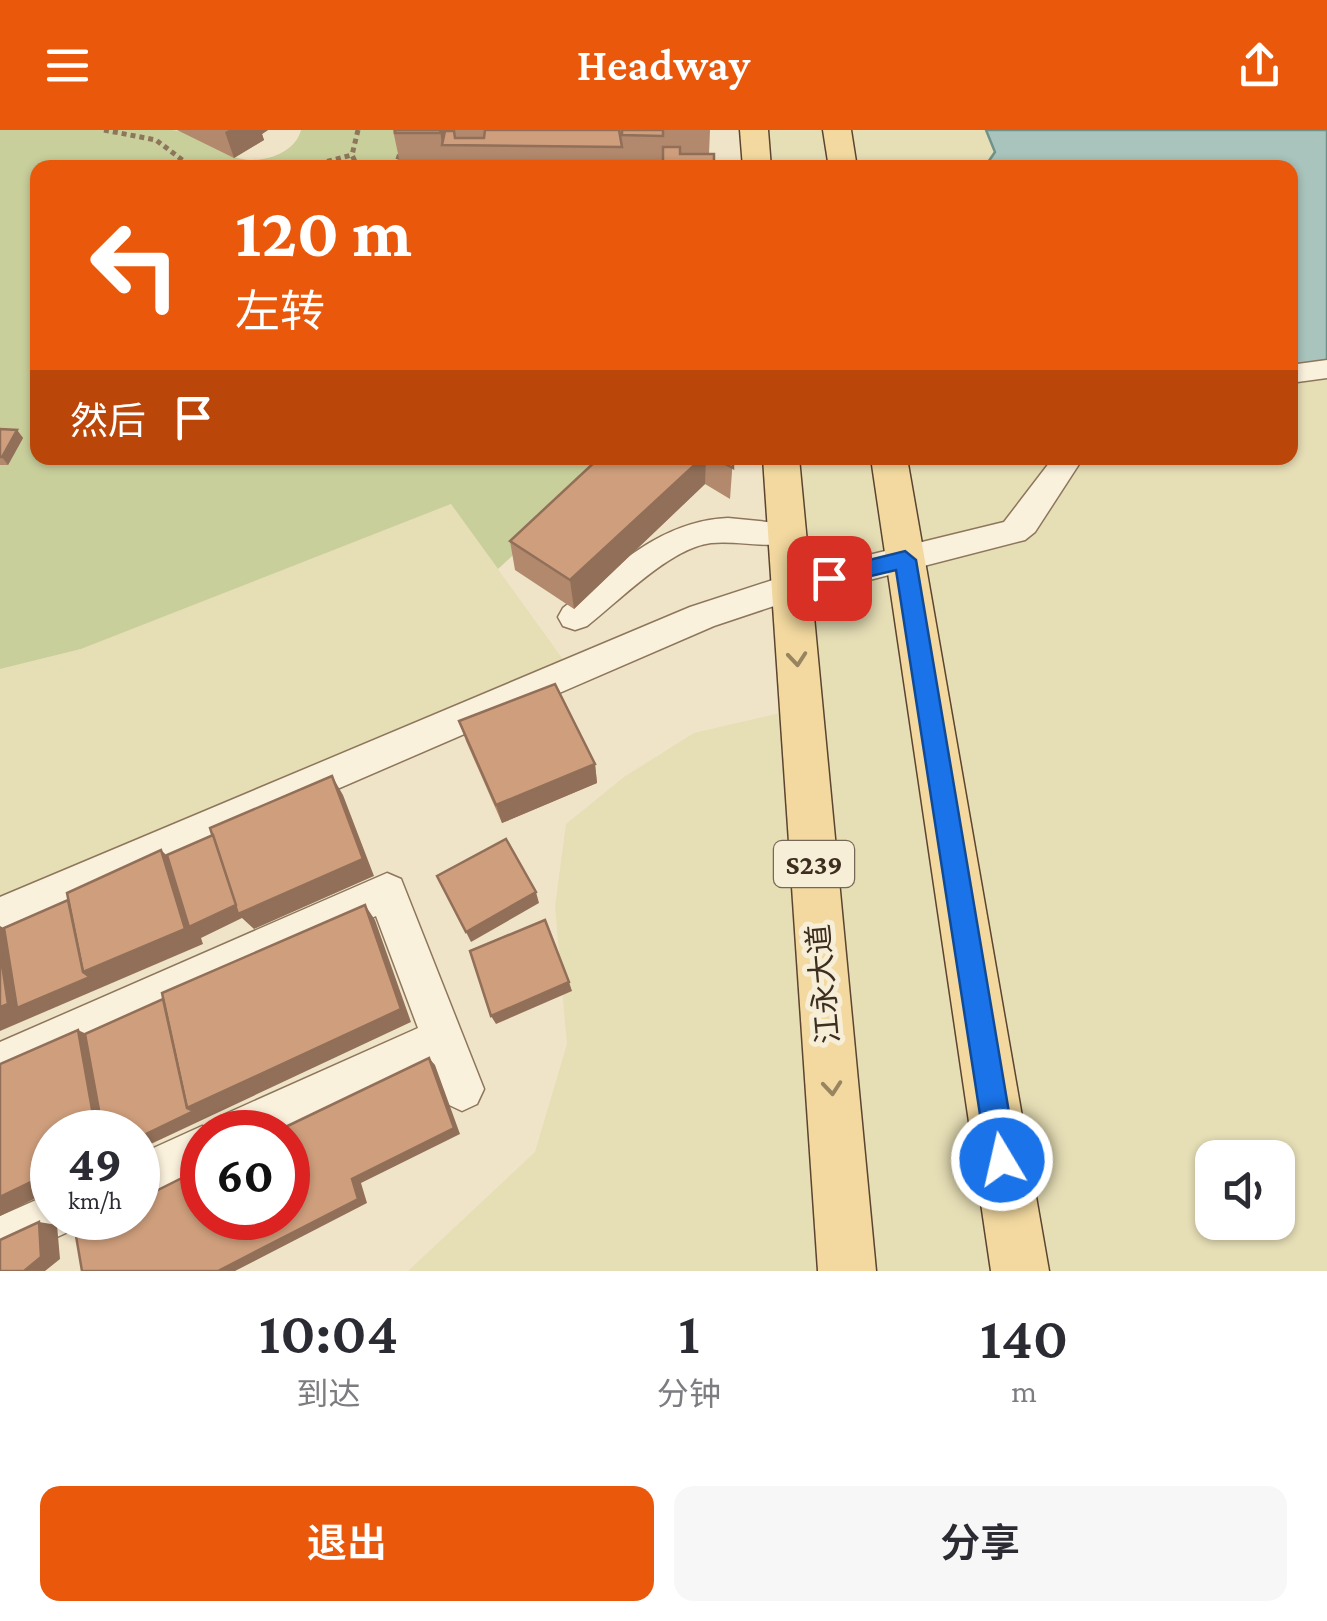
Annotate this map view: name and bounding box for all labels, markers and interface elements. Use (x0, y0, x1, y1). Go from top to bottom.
icon: menu (40, 38, 95, 93)
icon: share (1232, 38, 1287, 93)
text: Headway (577, 40, 750, 90)
text: 120 m (235, 193, 412, 271)
icon: left (70, 200, 200, 330)
text: 左转 (235, 287, 325, 337)
icon: arrive (166, 390, 221, 445)
text: 然后 (70, 400, 146, 442)
pin (787, 536, 872, 621)
icon: arrive (802, 551, 857, 606)
one-way arrow (786, 652, 808, 668)
road number: S239 (774, 841, 854, 887)
street label: 江永大道 (801, 923, 845, 1045)
one-way arrow (820, 1080, 842, 1096)
position arrow (950, 1108, 1054, 1212)
speed limit sign: 60 (180, 1110, 310, 1240)
text: 49 (68, 1135, 122, 1191)
map controls (1195, 1140, 1295, 1240)
button: sound (1195, 1140, 1295, 1240)
text: km/h (68, 1187, 122, 1214)
text: 10:04 (259, 1299, 398, 1366)
text: 1 (678, 1299, 700, 1366)
text: 140 (980, 1304, 1068, 1371)
text: m (1011, 1373, 1037, 1409)
text: 到达 (297, 1376, 361, 1412)
text: 分钟 (657, 1376, 721, 1412)
button: 退出 (40, 1486, 654, 1601)
button: 分享 (674, 1486, 1287, 1601)

